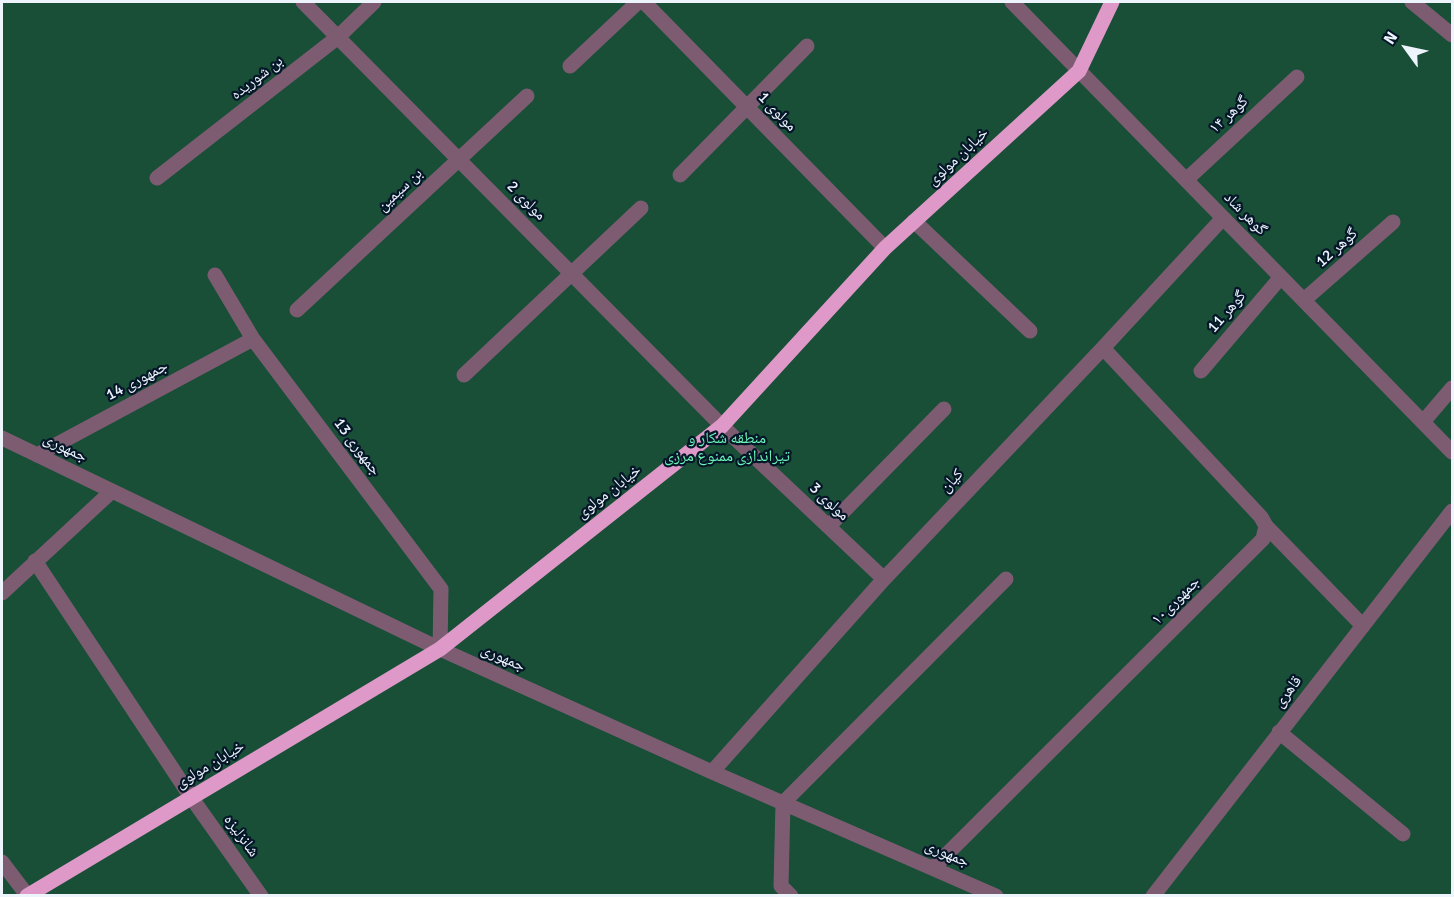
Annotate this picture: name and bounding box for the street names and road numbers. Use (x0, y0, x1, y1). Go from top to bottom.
street label: بن شوریده (227, 52, 287, 104)
street label: مولوی 1 (754, 88, 800, 136)
street label: گوهر ۱۴ (1205, 92, 1253, 138)
street label: خیابان مولوی (923, 124, 993, 190)
street label: بن سیمین (373, 164, 427, 216)
street label: مولوی 2 (502, 177, 550, 225)
street label: گوهر شاد (1219, 188, 1271, 240)
street label: گوهر 12 (1312, 224, 1362, 272)
street label: گوهر 11 (1204, 287, 1250, 337)
street label: جمهوری 14 (103, 357, 171, 405)
street label: جمهوری 13 (329, 414, 385, 480)
street label: جمهوری (40, 429, 90, 467)
street label: خیابان مولوی (573, 461, 645, 523)
street label: کیان (936, 465, 968, 497)
street label: مولوی 3 (805, 479, 853, 525)
street label: جمهوری۱۰ (1148, 573, 1204, 629)
street label: جمهوری (478, 640, 528, 676)
street label: قاهری (1270, 672, 1306, 712)
street label: خیابان مولوی (172, 737, 248, 793)
street label: شانزلیزه (219, 811, 263, 861)
street label: جمهوری (922, 836, 972, 872)

